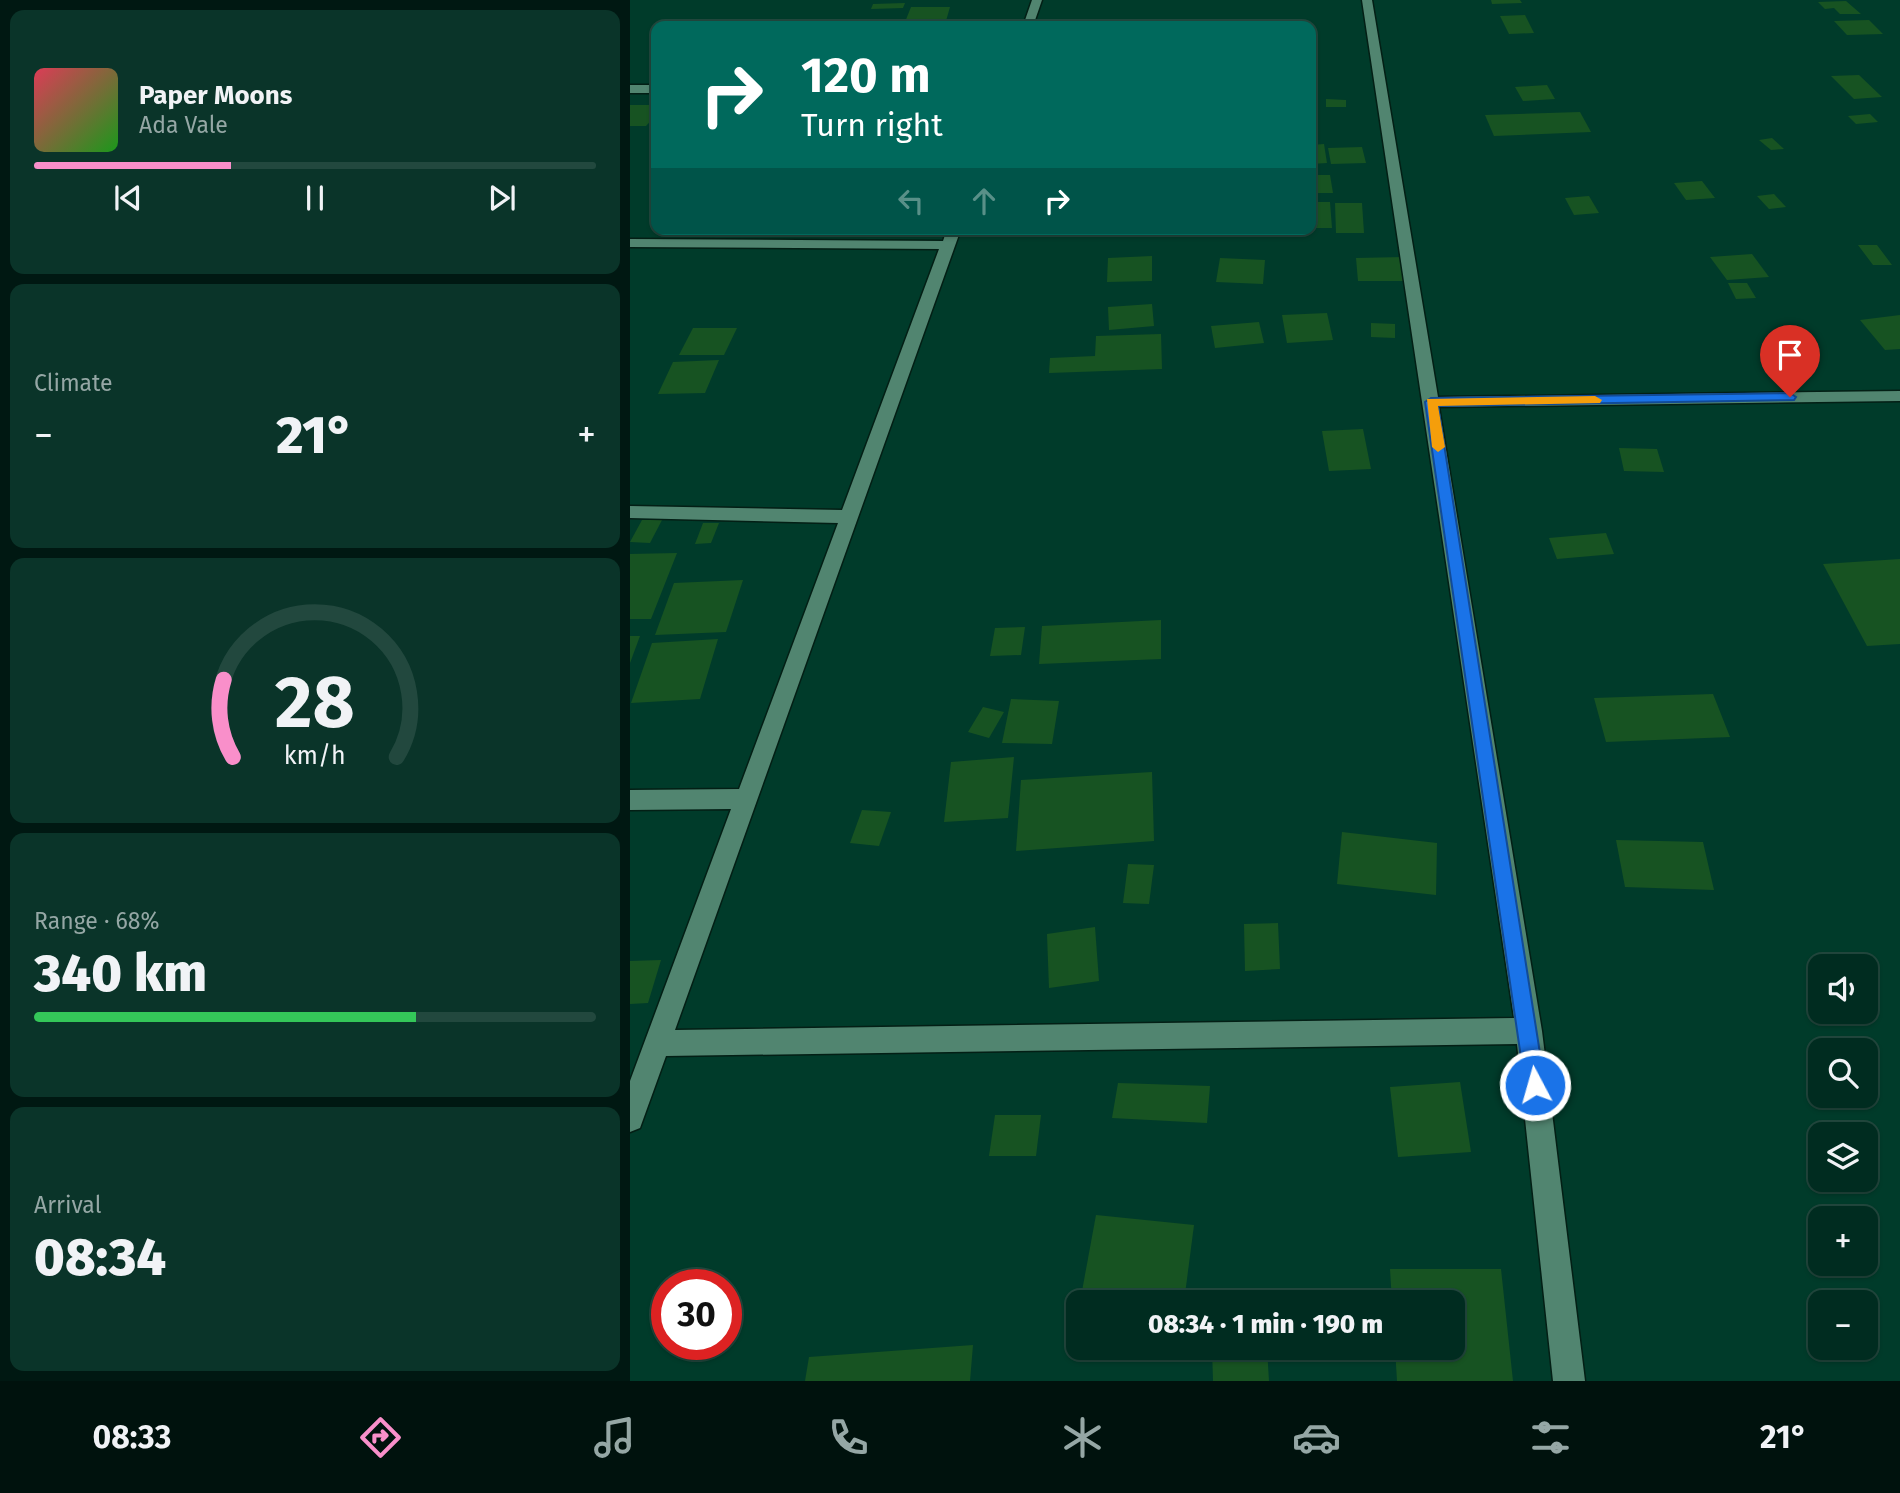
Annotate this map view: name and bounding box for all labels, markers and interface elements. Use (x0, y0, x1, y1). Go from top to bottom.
text: 120 m (801, 46, 931, 105)
icon: right (686, 49, 777, 140)
text: Paper Moons (139, 80, 292, 111)
text: Turn right (801, 106, 943, 144)
text: Ada Vale (139, 111, 228, 139)
icon: previous (109, 179, 147, 217)
icon: pause (296, 179, 334, 217)
icon: next (483, 179, 521, 217)
icon: left (892, 182, 930, 220)
icon: ahead (965, 182, 1003, 220)
icon: right (1038, 182, 1076, 220)
pin (1760, 325, 1820, 397)
icon: arrive (1771, 336, 1809, 374)
text: Climate (34, 369, 113, 397)
text: 21° (276, 404, 354, 467)
text: − (34, 412, 53, 458)
text: + (577, 412, 596, 458)
text: 28 (275, 659, 355, 746)
text: km/h (284, 740, 346, 770)
text: Range · 68% (34, 907, 159, 935)
text: 340 km (34, 942, 207, 1005)
map controls (1808, 954, 1878, 1360)
button: sound (1808, 954, 1878, 1024)
button: search (1808, 1038, 1878, 1108)
position arrow (1498, 1048, 1572, 1122)
button: layers (1808, 1122, 1878, 1192)
text: Arrival (34, 1191, 101, 1219)
button: + (1808, 1206, 1878, 1276)
text: 08:34 (34, 1226, 166, 1289)
speed limit sign: 30 (651, 1269, 742, 1360)
button: − (1808, 1290, 1878, 1360)
text: 08:34 · 1 min · 190 m (1148, 1309, 1383, 1340)
icon: directions (356, 1413, 405, 1462)
icon: music (590, 1413, 639, 1462)
icon: phone (824, 1413, 873, 1462)
icon: climate (1058, 1413, 1107, 1462)
icon: car (1292, 1413, 1341, 1462)
icon: filters (1526, 1413, 1575, 1462)
text: 08:33 (92, 1418, 171, 1456)
text: 21° (1760, 1418, 1807, 1456)

